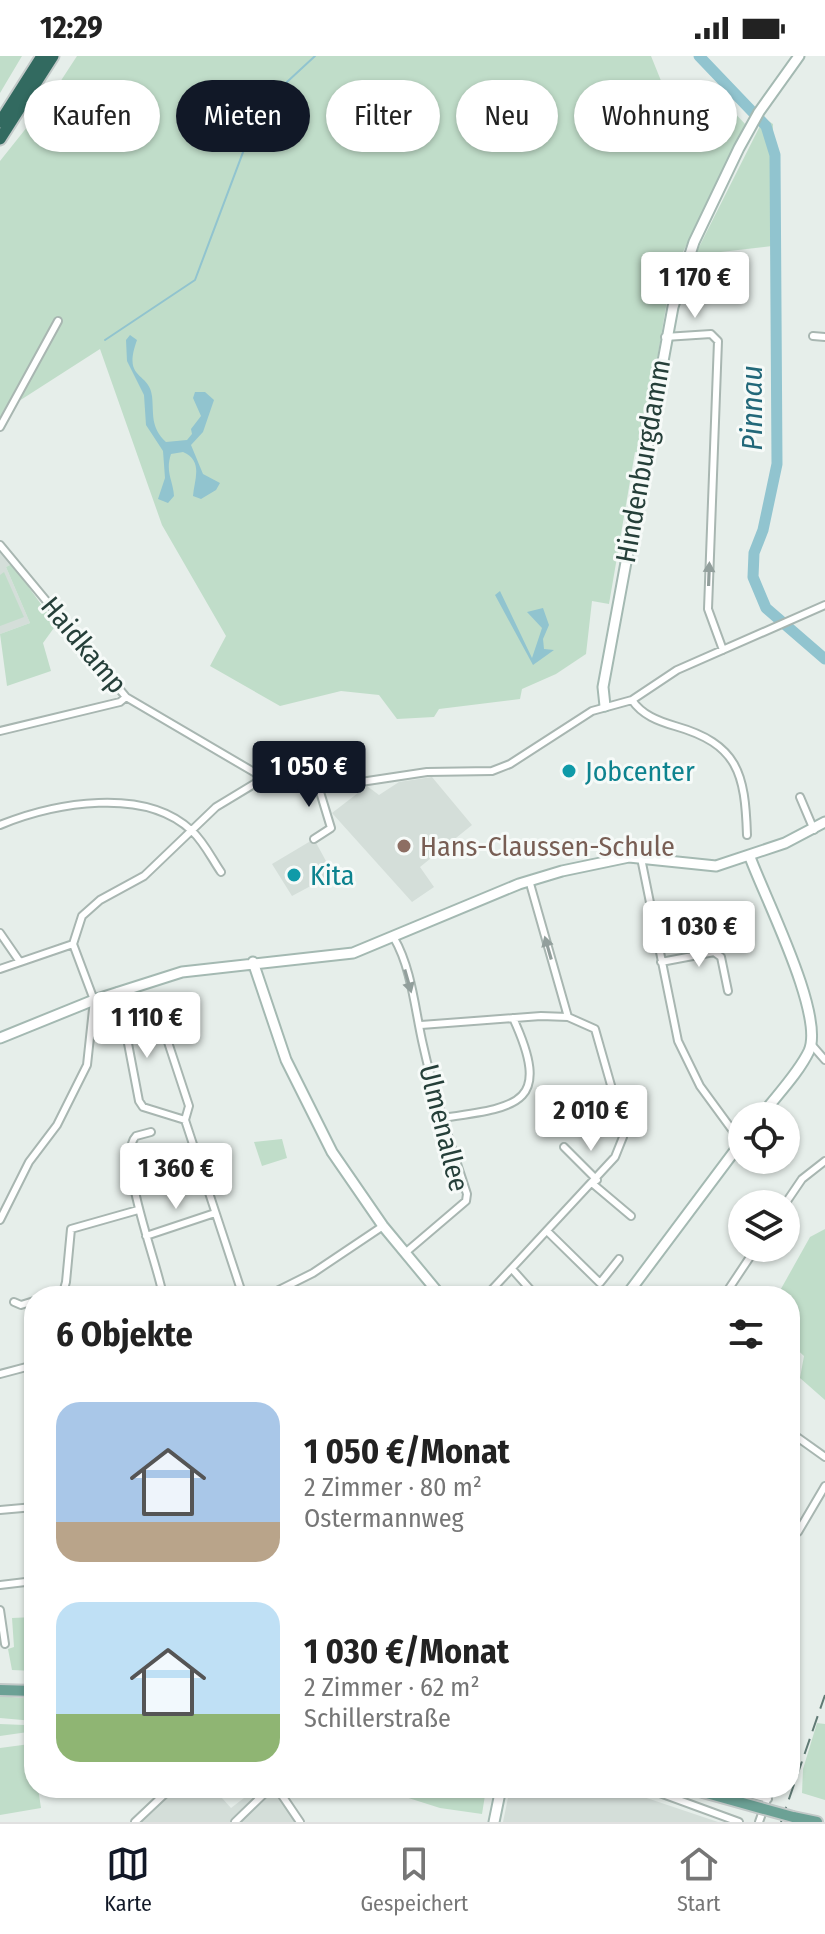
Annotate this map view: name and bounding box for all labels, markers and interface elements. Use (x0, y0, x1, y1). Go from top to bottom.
text: 12:29 (40, 10, 103, 46)
chip: Kaufen (24, 80, 160, 152)
chip: Mieten (176, 80, 310, 152)
chip: Filter (326, 80, 440, 152)
chip: Neu (456, 80, 558, 152)
chip: Wohnung (574, 80, 737, 152)
pin: 1 170 € (621, 252, 769, 320)
text: 1 170 € (659, 262, 731, 293)
street label: Hindenburgdamm (609, 357, 677, 565)
water label: Pinnau (734, 365, 770, 451)
one-way arrow (703, 561, 716, 587)
street label: Haidkamp (34, 590, 134, 700)
pin: 1 050 € (235, 741, 383, 809)
text: 1 050 € (271, 751, 347, 782)
place label: Jobcenter (585, 755, 695, 788)
marker: Jobcenter (560, 762, 578, 780)
place label: Hans-Claussen-Schule (420, 830, 675, 863)
marker: Hans-Claussen-Schule (395, 837, 413, 855)
place label: Kita (310, 859, 355, 892)
marker: Kita (285, 866, 303, 884)
pin: 1 030 € (625, 901, 773, 969)
text: 1 030 € (661, 911, 737, 942)
one-way arrow (542, 936, 554, 961)
one-way arrow (402, 970, 415, 994)
pin: 1 110 € (73, 992, 221, 1060)
text: 1 110 € (111, 1002, 183, 1033)
street label: Ulmenallee (412, 1061, 476, 1195)
pin: 2 010 € (517, 1085, 665, 1153)
text: 2 010 € (553, 1095, 629, 1126)
map controls (728, 1102, 800, 1262)
button: locate (728, 1102, 800, 1174)
pin: 1 360 € (102, 1143, 250, 1211)
text: 1 360 € (138, 1153, 214, 1184)
button: layers (728, 1190, 800, 1262)
icon: filters (724, 1312, 768, 1356)
text: 6 Objekte (56, 1314, 193, 1355)
text: 1 050 €/Monat (304, 1431, 510, 1472)
icon: home (120, 1434, 216, 1530)
text: 2 Zimmer · 80 m² (304, 1472, 482, 1503)
text: Ostermannweg (304, 1503, 464, 1534)
text: 1 030 €/Monat (304, 1631, 509, 1672)
icon: home (120, 1634, 216, 1730)
text: 2 Zimmer · 62 m² (304, 1672, 480, 1703)
text: Schillerstraße (304, 1703, 451, 1734)
tab: Karte (104, 1842, 152, 1917)
tab: Gespeichert (360, 1842, 468, 1917)
tab: Start (677, 1842, 721, 1917)

